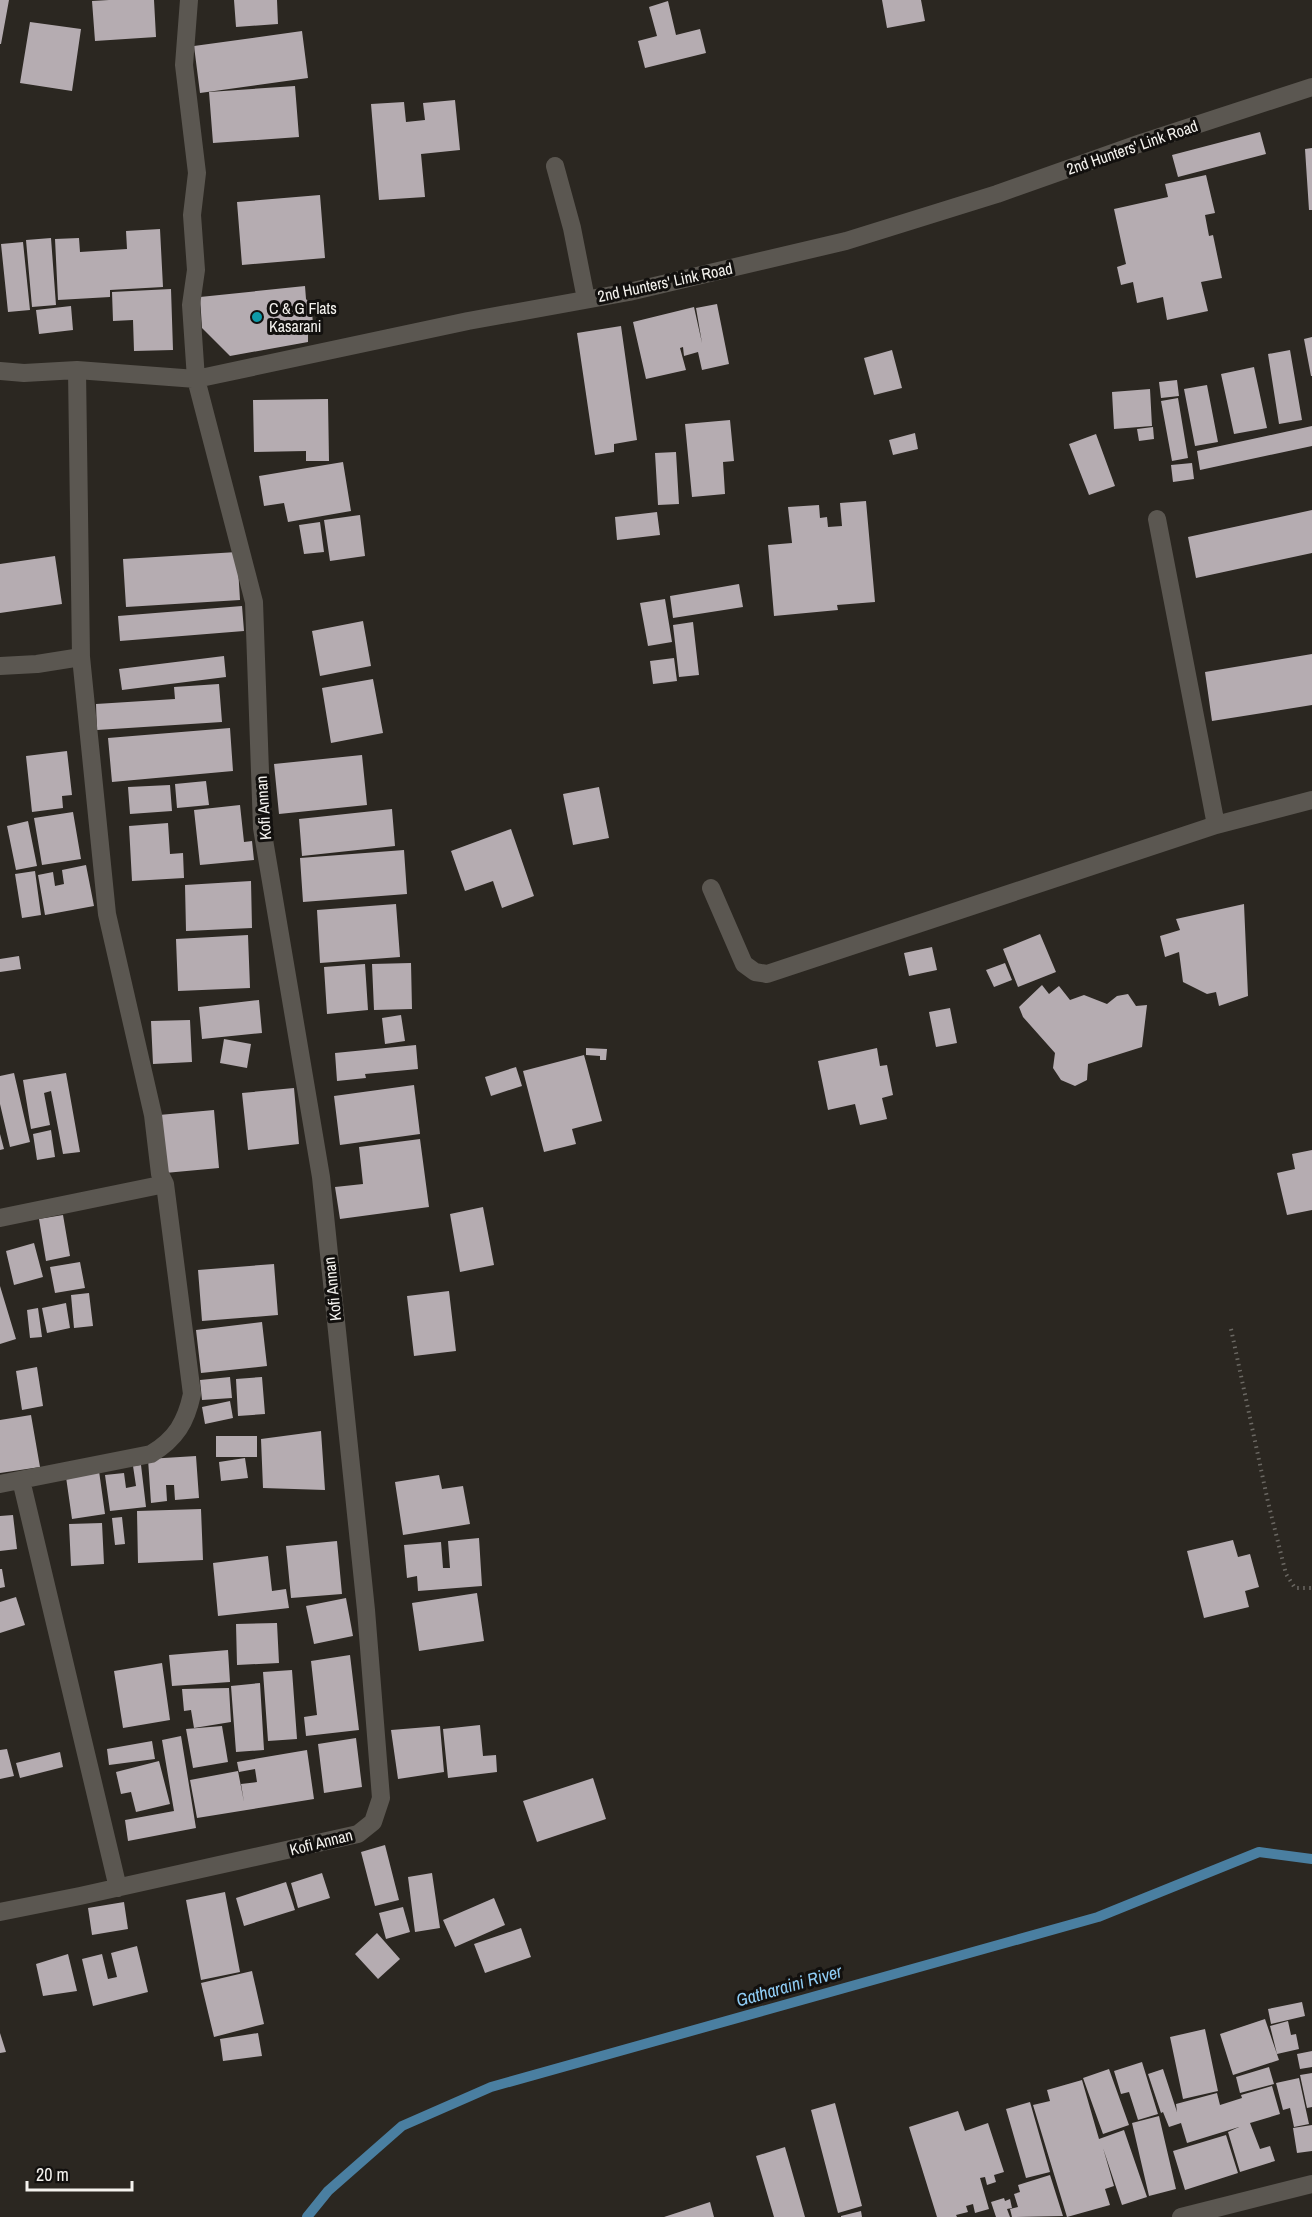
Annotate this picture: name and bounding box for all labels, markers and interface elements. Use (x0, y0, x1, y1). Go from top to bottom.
street label: 2nd Hunters' Link Road (1063, 114, 1201, 180)
street label: 2nd Hunters' Link Road (595, 257, 735, 307)
place label: C & G Flats Kasarani (269, 297, 337, 337)
marker: C & G Flats Kasarani (250, 310, 264, 324)
street label: Kofi Annan (250, 775, 276, 841)
street label: Kofi Annan (318, 1256, 346, 1322)
street label: Kofi Annan (287, 1824, 355, 1860)
water label: Gatharaini River (733, 1958, 846, 2013)
scale bar (27, 2154, 132, 2192)
text: 20 m (36, 2162, 69, 2187)

